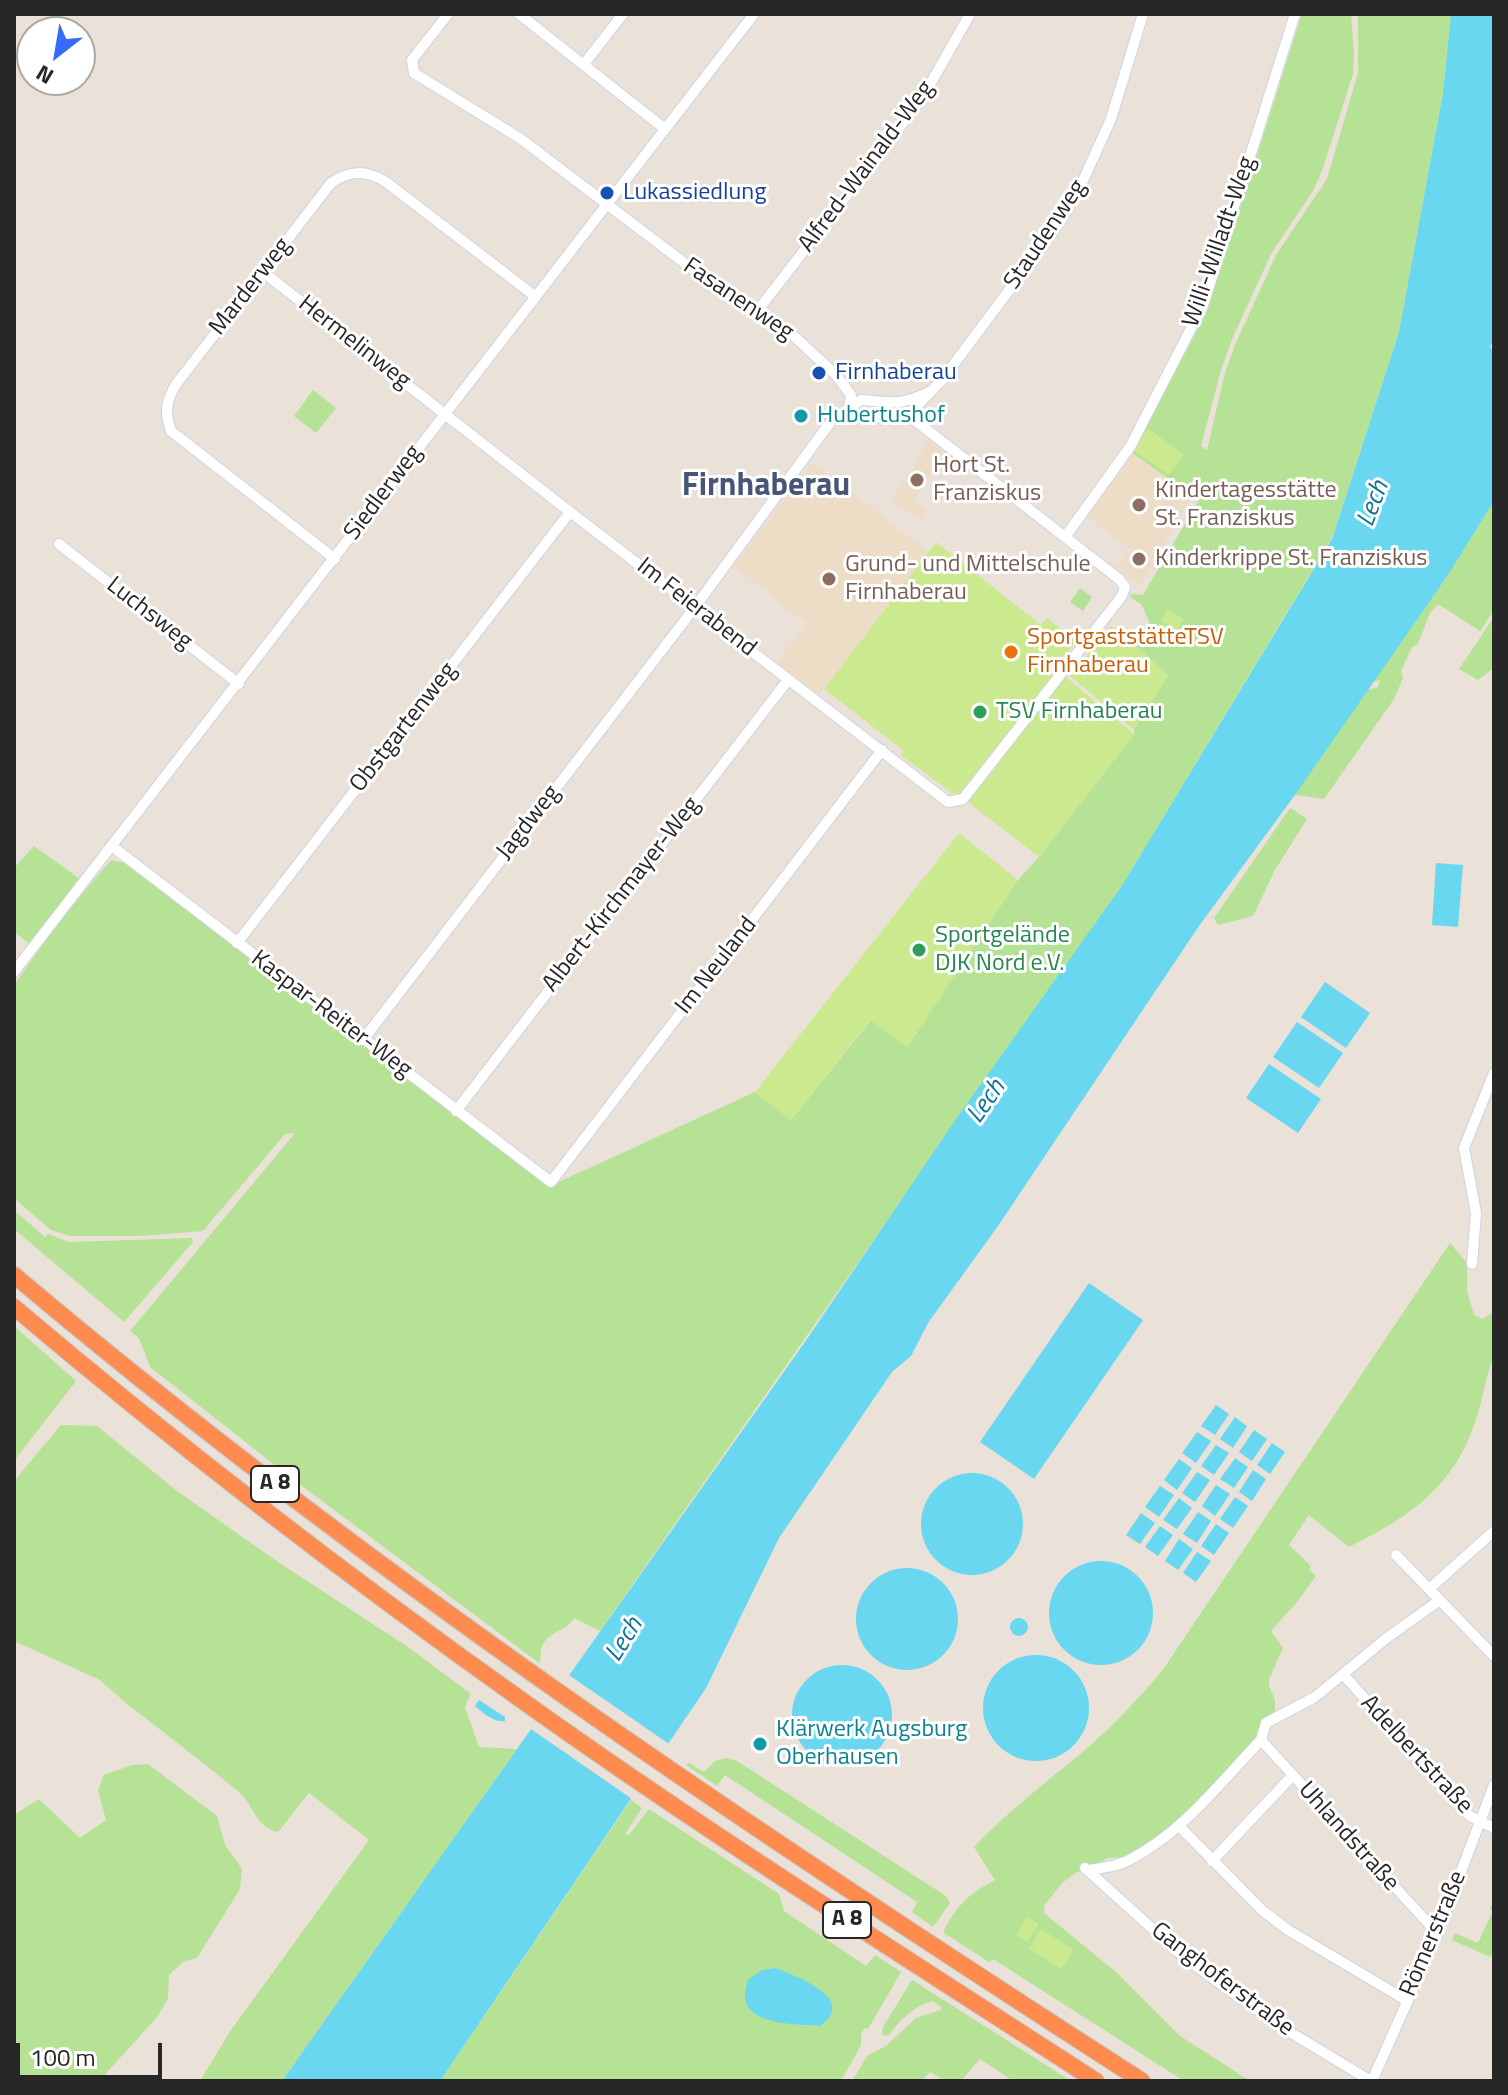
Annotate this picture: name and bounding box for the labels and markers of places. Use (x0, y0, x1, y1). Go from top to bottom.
place label: Lukassiedlung (623, 179, 766, 207)
marker: Lukassiedlung (598, 184, 616, 202)
place label: Firnhaberau (835, 359, 957, 387)
marker: Firnhaberau (810, 364, 828, 382)
place label: Hubertushof (817, 402, 945, 430)
marker: Hubertushof (792, 407, 810, 425)
place label: Hort St. Franziskus (933, 452, 1041, 508)
marker: Hort St. Franziskus (908, 471, 926, 489)
place label: Kindertagesstätte St. Franziskus (1155, 477, 1337, 533)
marker: Kindertagesstätte St. Franziskus (1130, 496, 1148, 514)
place label: Kinderkrippe St. Franziskus (1155, 545, 1427, 573)
marker: Kinderkrippe St. Franziskus (1130, 550, 1148, 568)
place label: Grund- und Mittelschule Firnhaberau (845, 551, 1091, 607)
marker: Grund- und Mittelschule Firnhaberau (820, 570, 838, 588)
place label: SportgaststätteTSV Firnhaberau (1027, 624, 1224, 680)
marker: SportgaststätteTSV Firnhaberau (1002, 643, 1020, 661)
place label: TSV Firnhaberau (996, 698, 1162, 726)
marker: TSV Firnhaberau (971, 703, 989, 721)
place label: Sportgelände DJK Nord e.V. (935, 922, 1070, 978)
marker: Sportgelände DJK Nord e.V. (910, 941, 928, 959)
place label: Klärwerk Augsburg Oberhausen (776, 1716, 967, 1772)
marker: Klärwerk Augsburg Oberhausen (751, 1735, 769, 1753)

